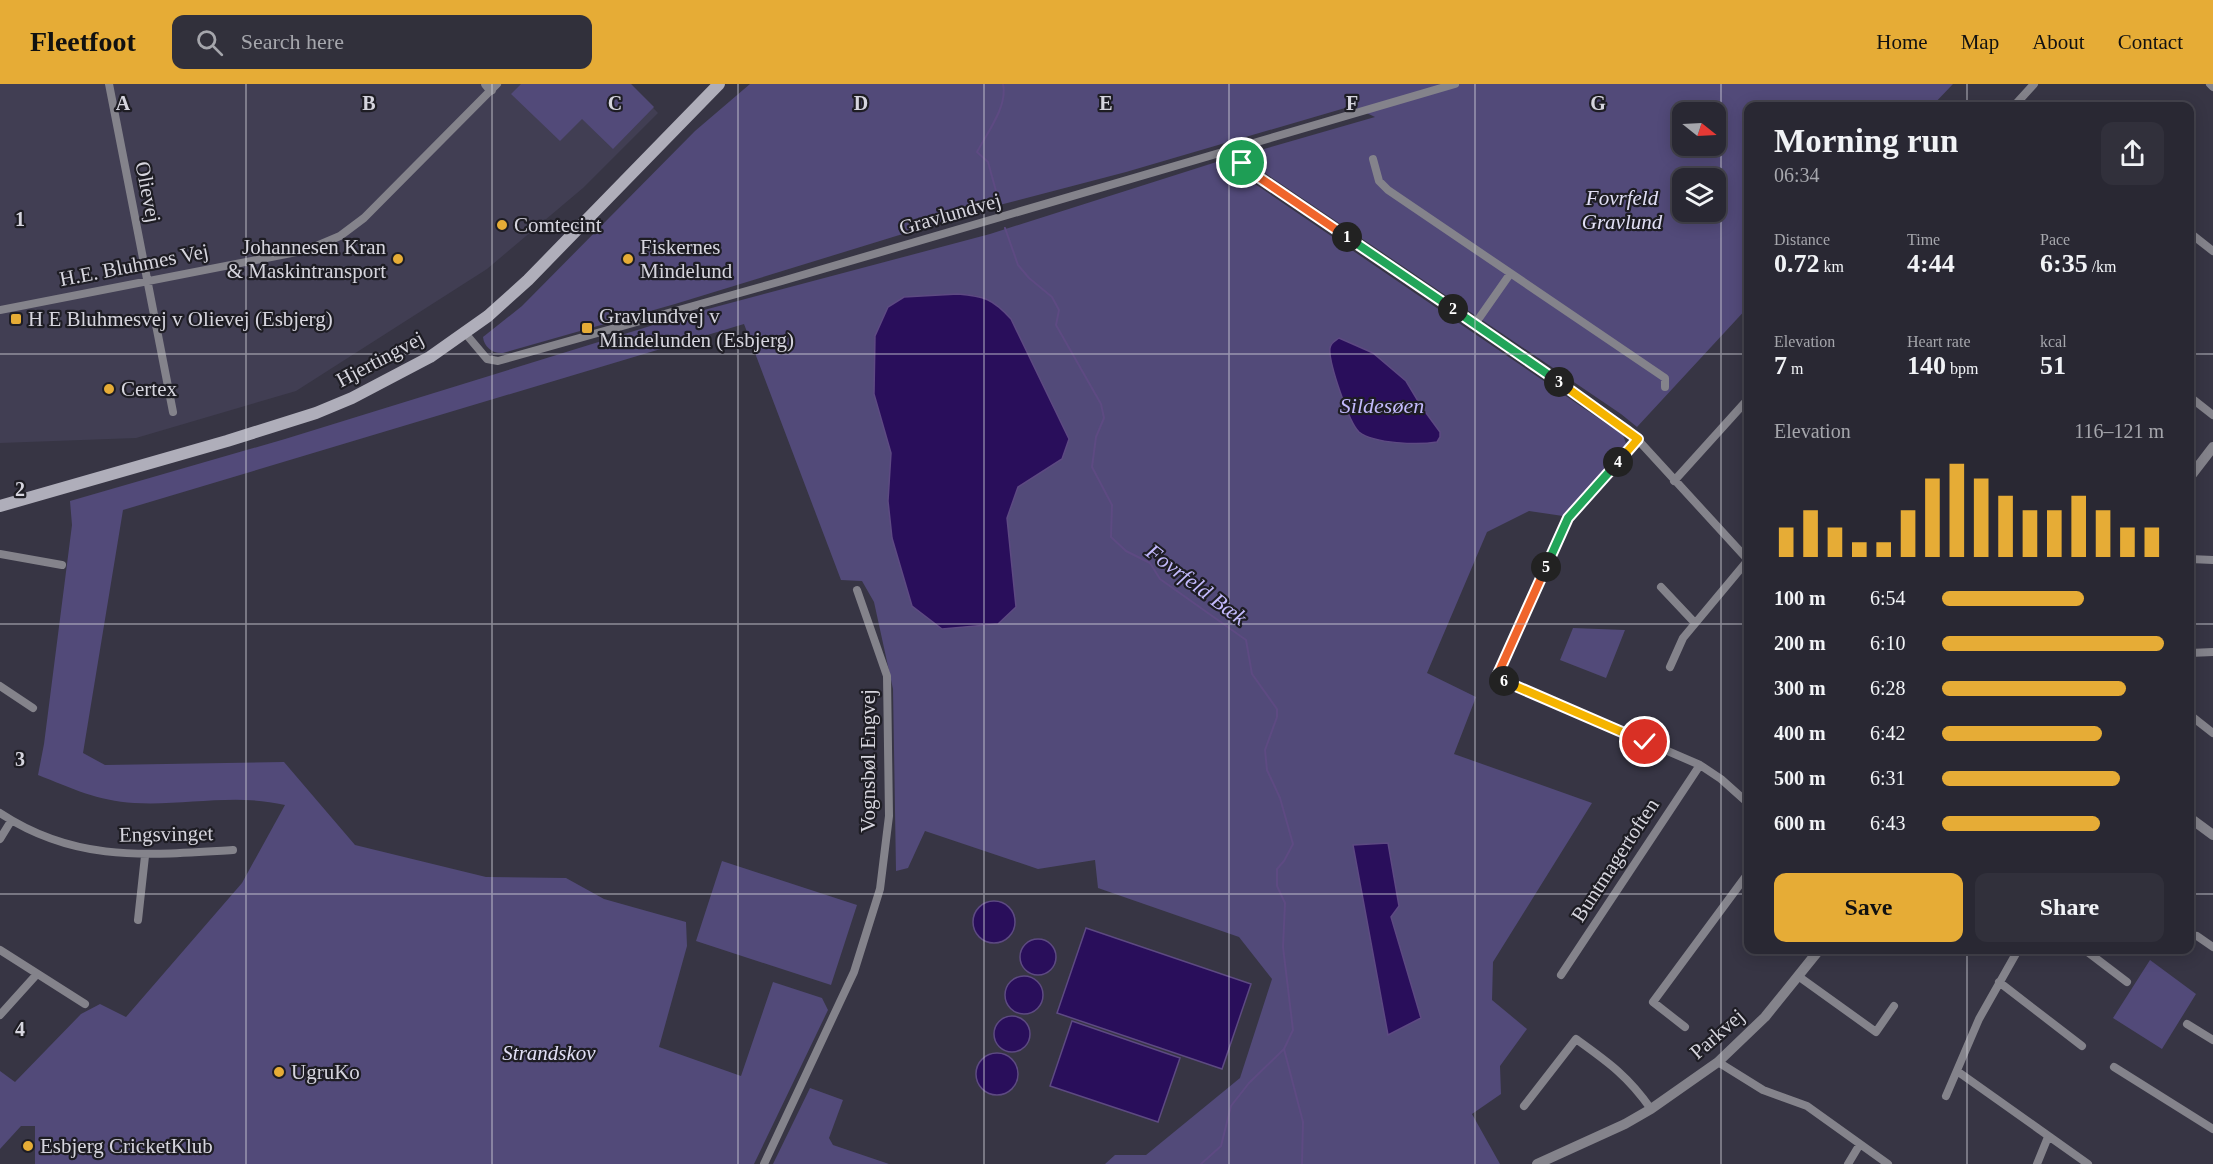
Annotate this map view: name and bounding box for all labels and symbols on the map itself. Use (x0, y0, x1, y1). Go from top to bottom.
text: A (116, 92, 131, 114)
text: B (362, 92, 376, 114)
text: C (608, 92, 622, 114)
text: D (854, 92, 868, 114)
text: E (1099, 92, 1113, 114)
text: F (1346, 92, 1358, 114)
text: G (1590, 92, 1606, 114)
north arrow (1672, 102, 1726, 156)
pin (1216, 137, 1267, 188)
street label: Olievej (130, 159, 166, 225)
park label: Fovrfeld Gravlund (1582, 186, 1663, 234)
street label: Gravlundvej (896, 188, 1004, 240)
text: 1 (15, 208, 25, 230)
place label: Comtecint (514, 213, 602, 237)
marker: Comtecint (495, 218, 509, 232)
pin: 1 (1332, 222, 1362, 252)
place label: Johannesen Kran & Maskintransport (227, 235, 386, 283)
place label: Fiskernes Mindelund (640, 235, 733, 283)
street label: H.E. Bluhmes Vej (57, 239, 211, 291)
marker: Johannesen Kran & Maskintransport (391, 252, 405, 266)
marker: Fiskernes Mindelund (621, 252, 635, 266)
pin: 2 (1438, 294, 1468, 324)
place label: Gravlundvej v Mindelunden (Esbjerg) (599, 304, 794, 352)
place label: H E Bluhmesvej v Olievej (Esbjerg) (28, 307, 333, 331)
marker: H E Bluhmesvej v Olievej (Esbjerg) (9, 312, 23, 326)
marker: Gravlundvej v Mindelunden (Esbjerg) (580, 321, 594, 335)
street label: Hjertingvej (332, 326, 428, 392)
pin: 3 (1544, 367, 1574, 397)
place label: Certex (121, 377, 177, 401)
marker: Certex (102, 382, 116, 396)
water label: Sildesøen (1340, 393, 1424, 418)
pin: 4 (1603, 447, 1633, 477)
text: 2 (15, 478, 25, 500)
water label: Fovrfeld Bæk (1141, 538, 1253, 631)
pin: 5 (1531, 552, 1561, 582)
pin: 6 (1489, 666, 1519, 696)
street label: Vognsbøl Engvej (856, 689, 880, 833)
pin (1619, 716, 1670, 767)
text: 3 (15, 748, 25, 770)
street label: Buntmagertoften (1566, 793, 1664, 926)
street label: Engsvinget (119, 821, 214, 847)
street label: Parkvej (1685, 1004, 1749, 1064)
text: 4 (15, 1018, 25, 1040)
park label: Strandskov (502, 1041, 596, 1065)
place label: UgruKo (291, 1060, 360, 1084)
marker: UgruKo (272, 1065, 286, 1079)
place label: Esbjerg CricketKlub (40, 1134, 213, 1158)
marker: Esbjerg CricketKlub (21, 1139, 35, 1153)

